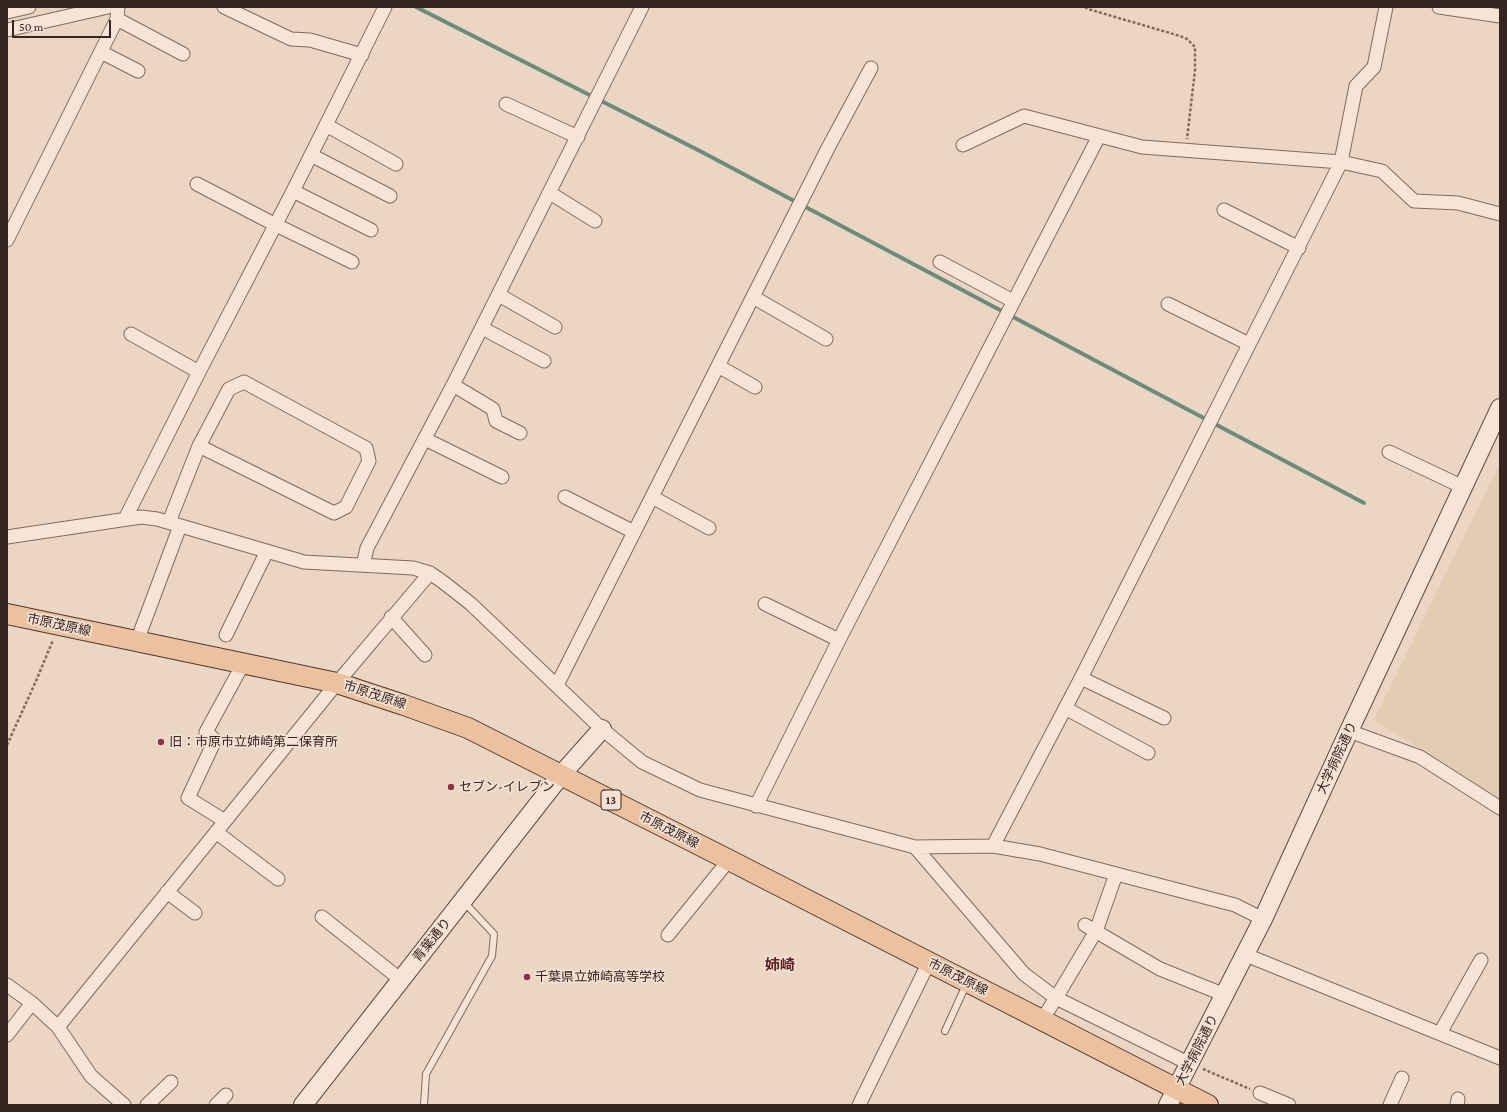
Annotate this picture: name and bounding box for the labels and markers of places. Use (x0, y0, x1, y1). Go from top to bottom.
place label: 旧：市原市立姉崎第二保育所 (169, 734, 338, 750)
marker: 旧：市原市立姉崎第二保育所 (156, 737, 166, 747)
place label: セブン-イレブン (459, 779, 555, 795)
marker: セブン-イレブン (446, 782, 456, 792)
place label: 千葉県立姉崎高等学校 (535, 969, 665, 985)
marker: 千葉県立姉崎高等学校 (522, 972, 532, 982)

